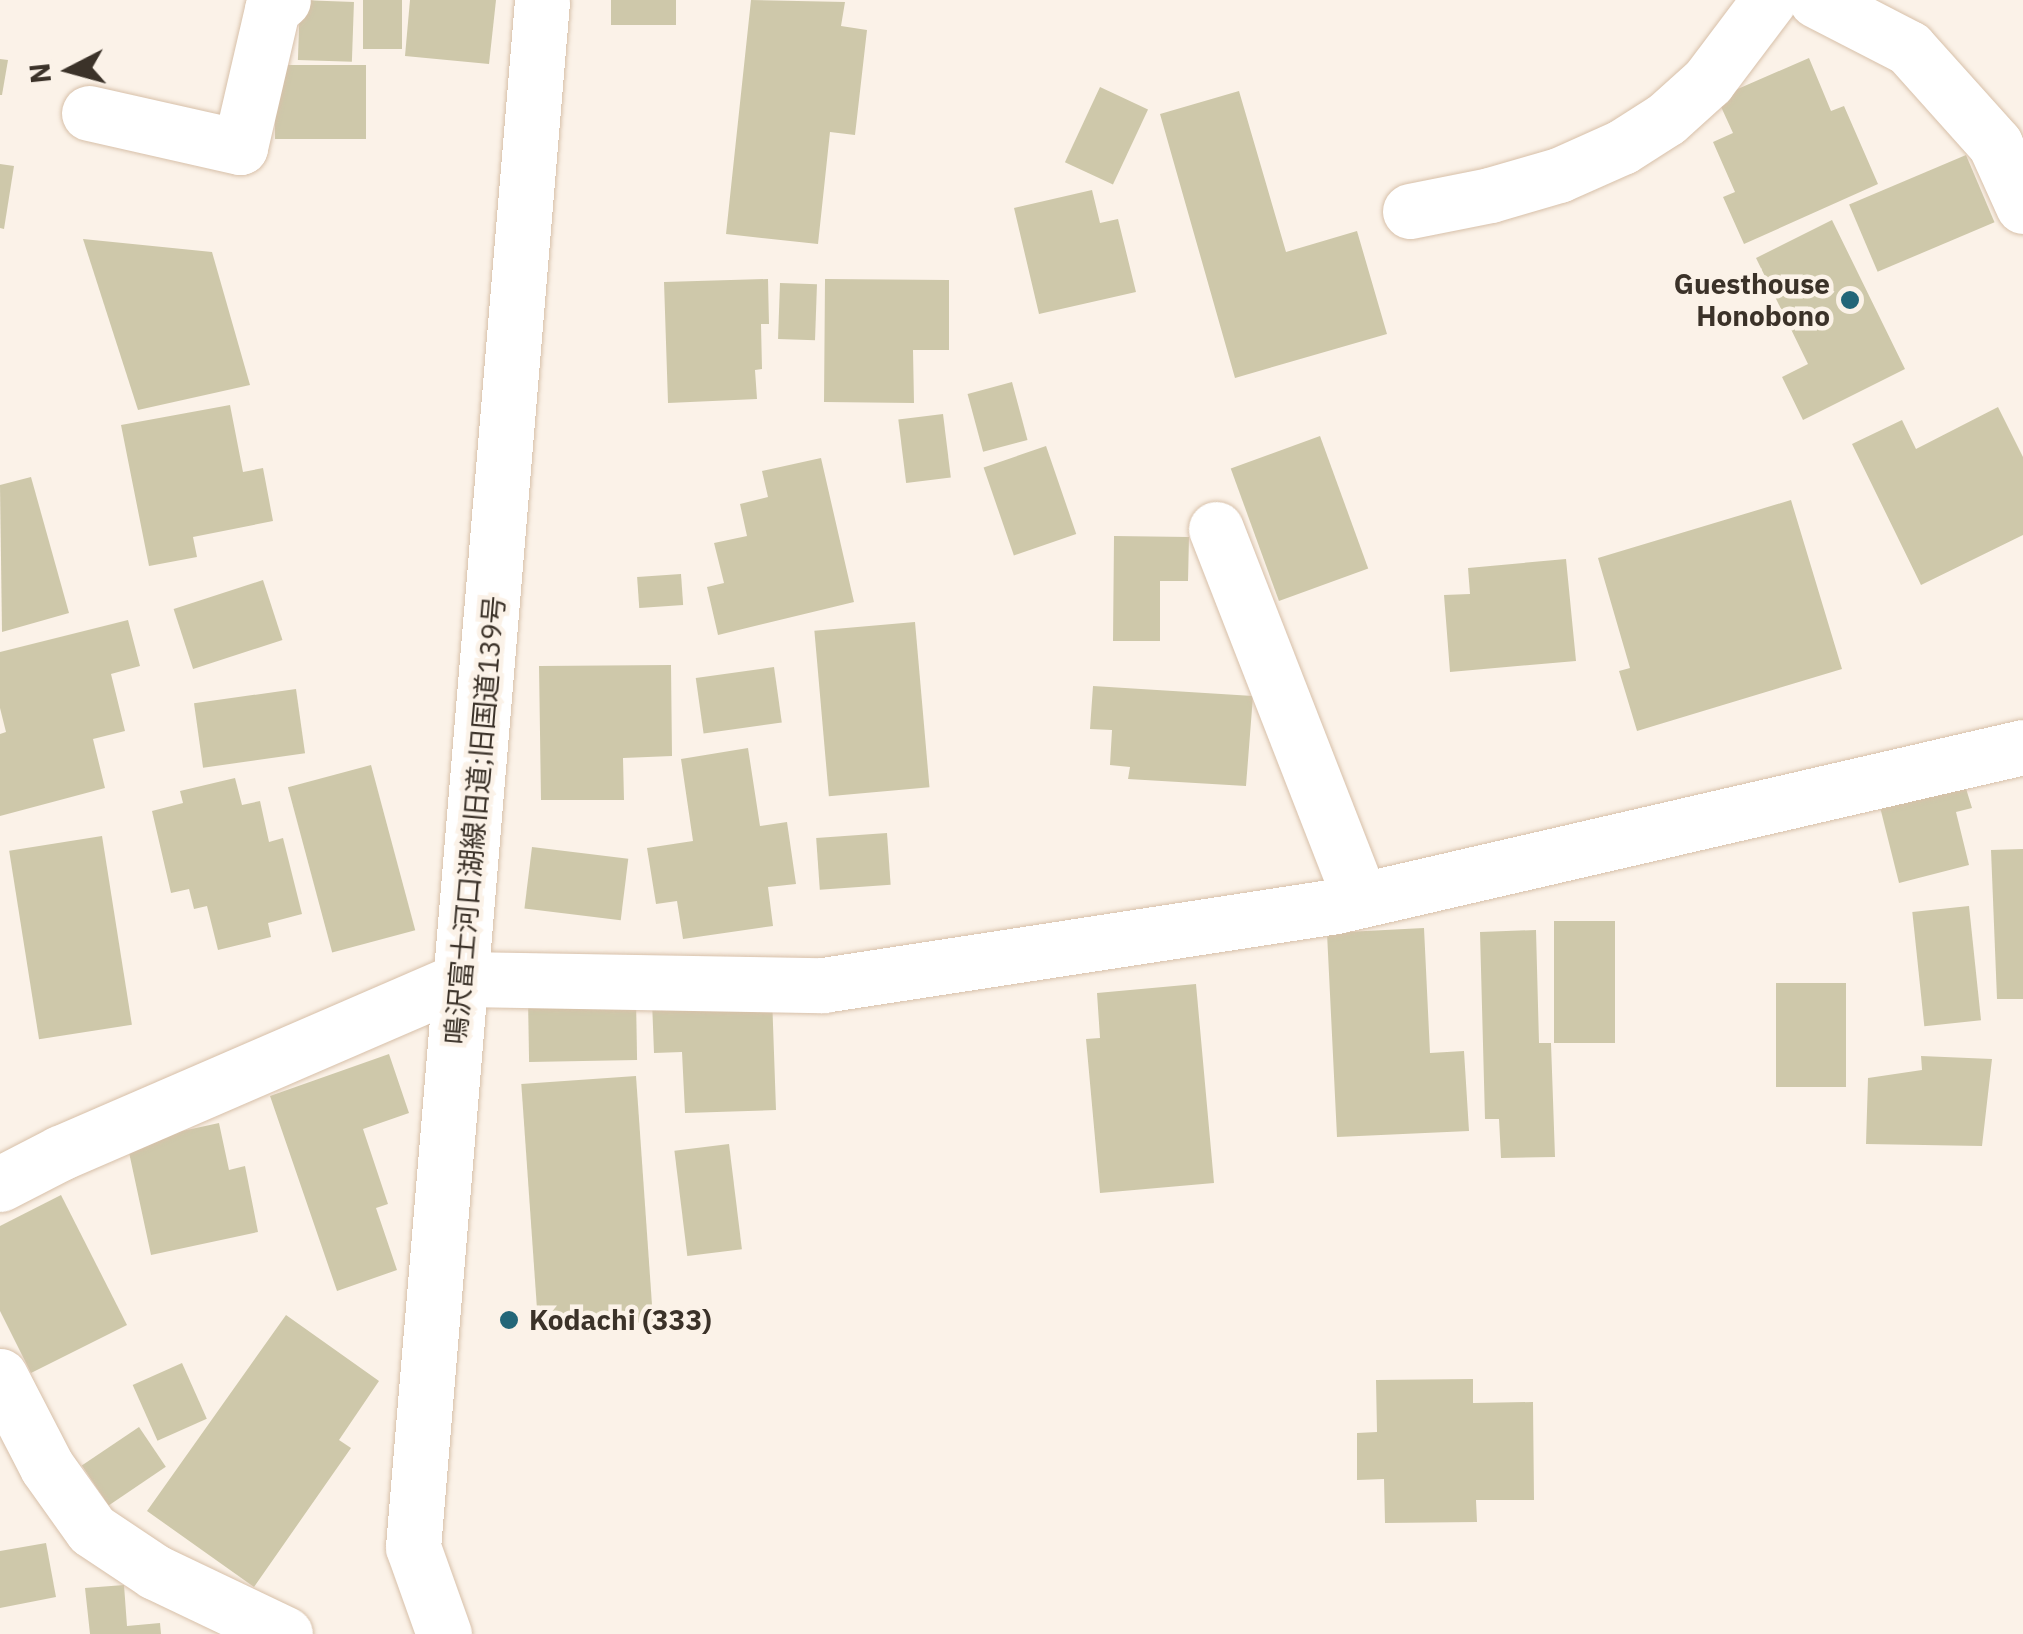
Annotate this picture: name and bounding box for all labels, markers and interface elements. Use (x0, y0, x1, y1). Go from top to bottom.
north arrow (20, 20, 120, 120)
text: N (20, 61, 59, 85)
place label: Guesthouse Honobono (1674, 267, 1830, 333)
marker: Guesthouse Honobono (1839, 289, 1861, 311)
street label: 鳴沢富士河口湖線旧道;旧国道139号 (439, 594, 511, 1046)
place label: Kodachi (333) (529, 1303, 712, 1337)
marker: Kodachi (333) (498, 1309, 520, 1331)

